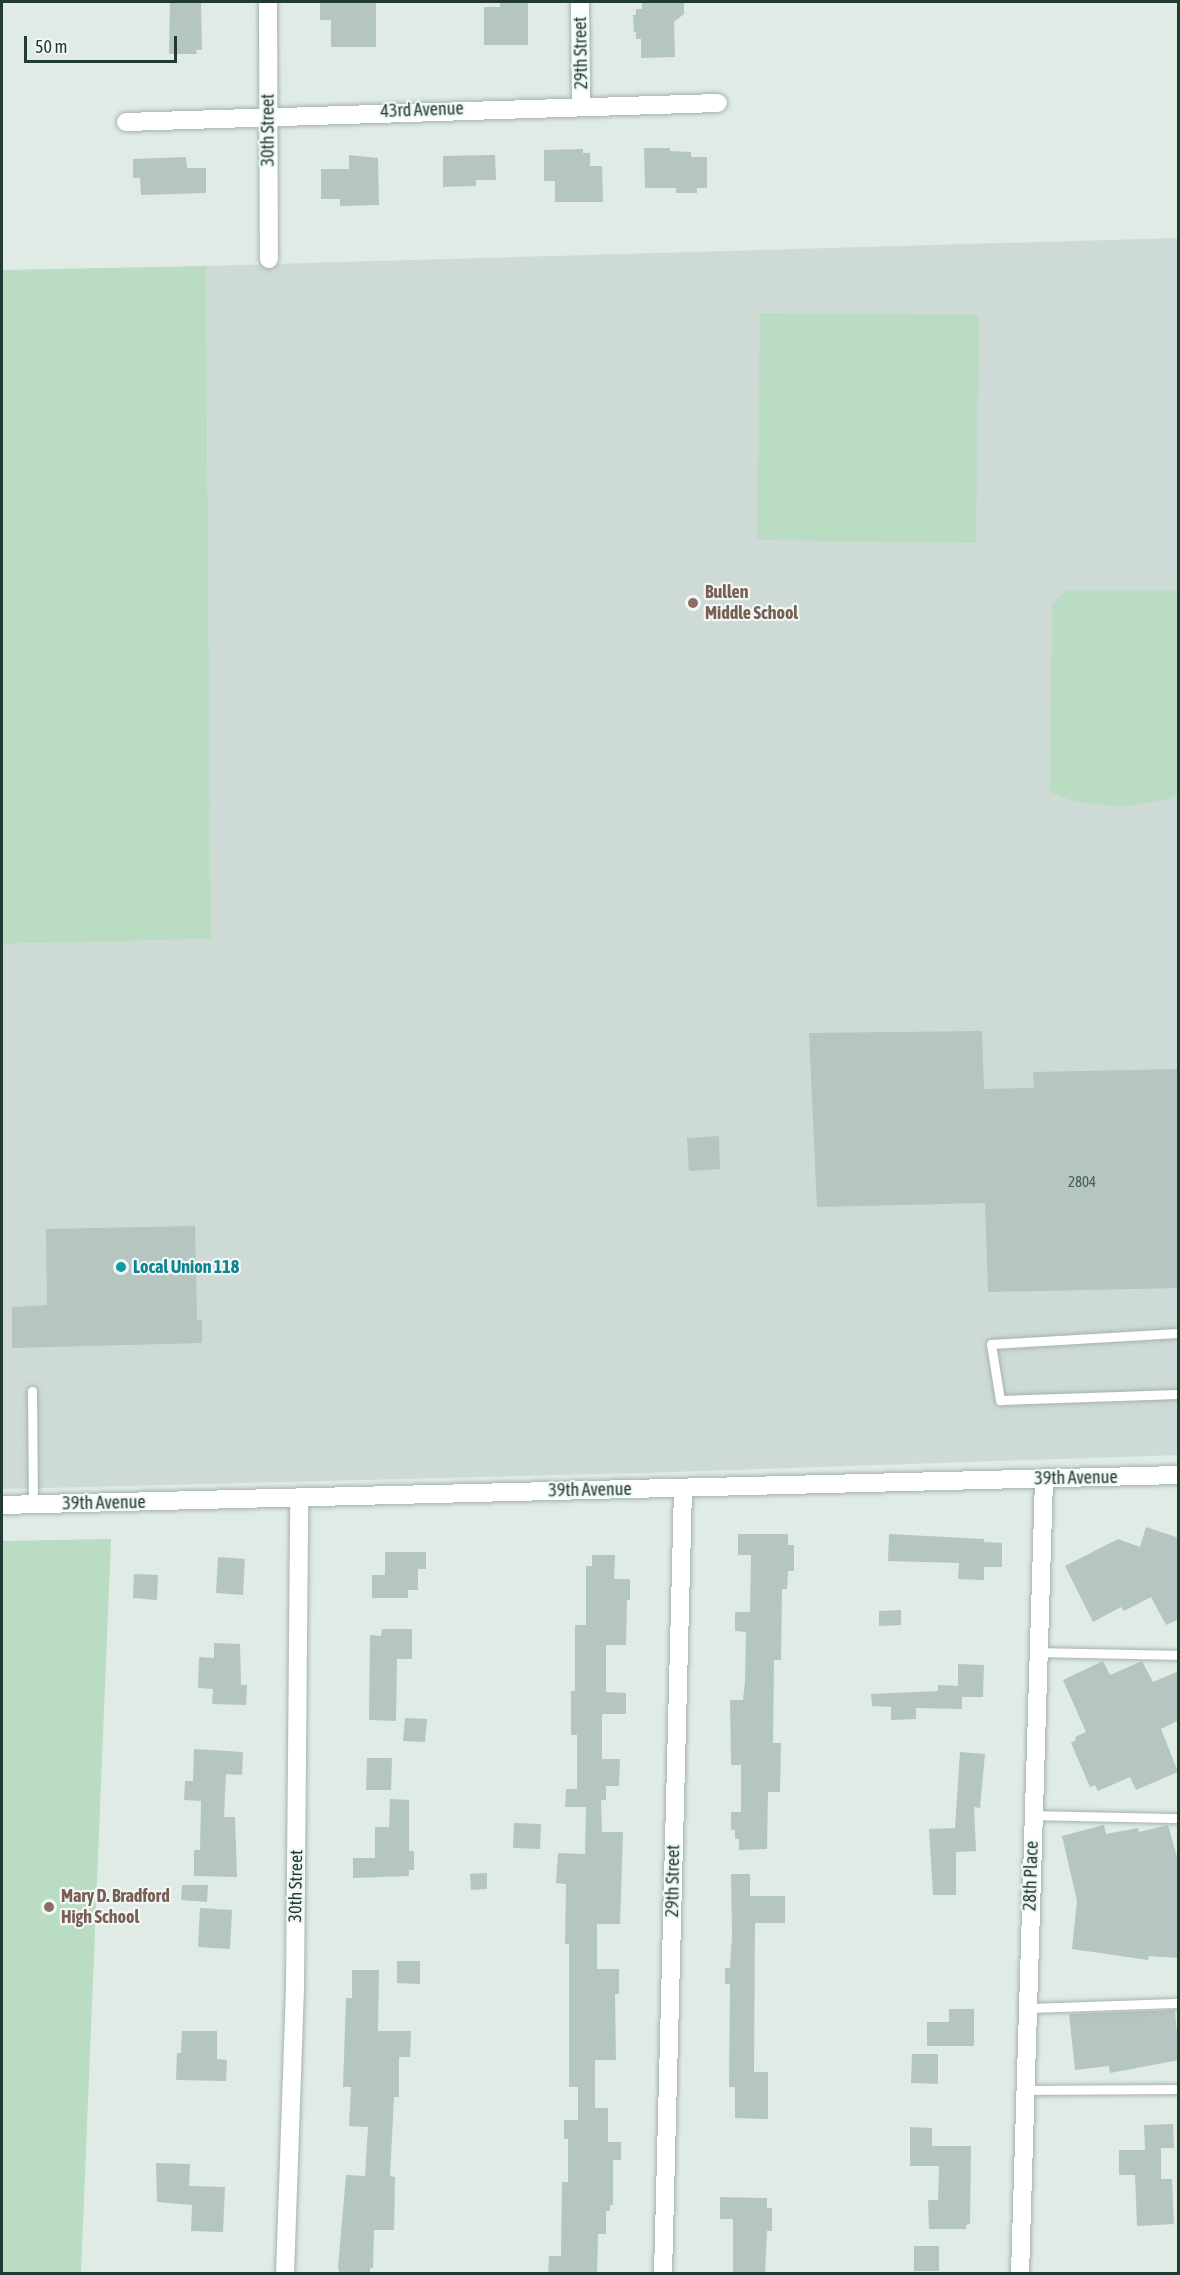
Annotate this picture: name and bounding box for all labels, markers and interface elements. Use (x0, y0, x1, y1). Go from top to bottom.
street label: 29th Street (570, 16, 592, 90)
scale bar (27, 24, 180, 62)
text: 50 m (35, 36, 67, 57)
street label: 30th Street (257, 94, 279, 166)
street label: 43rd Avenue (380, 98, 464, 122)
place label: Bullen Middle School (705, 582, 798, 624)
marker: Bullen Middle School (686, 596, 700, 610)
house number: 2804 (1068, 1173, 1096, 1191)
place label: Local Union 118 (133, 1256, 239, 1278)
marker: Local Union 118 (114, 1260, 128, 1274)
street label: 39th Avenue (1034, 1466, 1118, 1490)
street label: 39th Avenue (548, 1478, 632, 1502)
street label: 39th Avenue (62, 1491, 146, 1515)
street label: 28th Place (1019, 1841, 1043, 1911)
street label: 29th Street (662, 1844, 684, 1918)
street label: 30th Street (285, 1849, 307, 1923)
place label: Mary D. Bradford High School (61, 1886, 170, 1928)
marker: Mary D. Bradford High School (42, 1900, 56, 1914)

